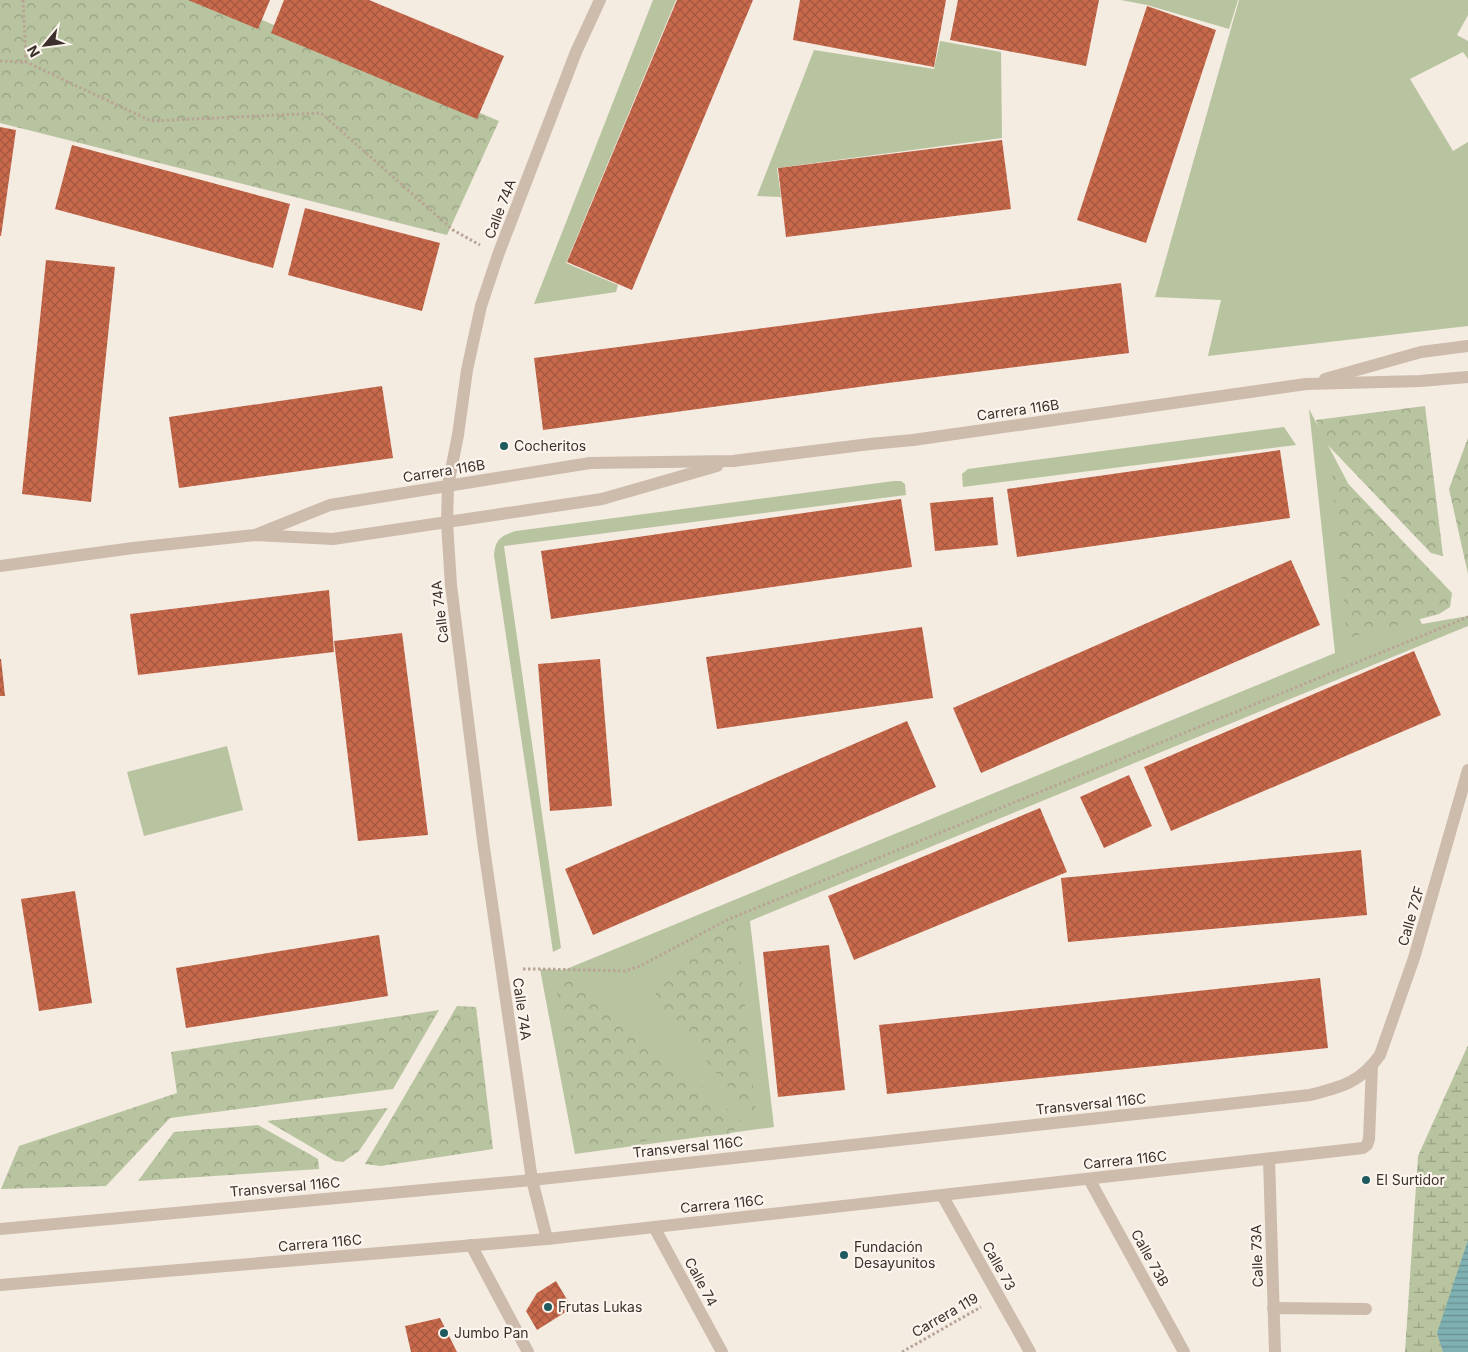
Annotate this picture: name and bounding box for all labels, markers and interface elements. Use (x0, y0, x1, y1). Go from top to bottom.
north arrow (20, 20, 70, 70)
text: N (23, 43, 43, 60)
street label: Calle 74A (480, 176, 519, 241)
street label: Carrera 116B (976, 395, 1060, 424)
place label: Cocheritos (514, 437, 586, 454)
marker: Cocheritos (498, 440, 510, 452)
street label: Carrera 116B (402, 456, 486, 485)
street label: Calle 74A (427, 580, 452, 644)
street label: Calle 72F (1394, 884, 1427, 948)
street label: Calle 74A (510, 977, 535, 1042)
street label: Transversal 116C (1035, 1089, 1147, 1118)
street label: Transversal 116C (632, 1132, 744, 1161)
street label: Carrera 116C (1082, 1147, 1168, 1172)
place label: El Surtidor (1376, 1171, 1445, 1188)
street label: Transversal 116C (229, 1173, 341, 1200)
marker: El Surtidor (1360, 1174, 1372, 1186)
street label: Carrera 116C (679, 1191, 765, 1216)
street label: Calle 73A (1247, 1224, 1266, 1288)
street label: Calle 73B (1128, 1226, 1173, 1289)
street label: Carrera 116C (277, 1230, 363, 1255)
place label: Fundación Desayunitos (854, 1238, 935, 1271)
street label: Calle 73 (979, 1238, 1020, 1293)
marker: Fundación Desayunitos (838, 1249, 850, 1261)
street label: Calle 74 (681, 1254, 721, 1309)
street label: Carrera 119 (908, 1289, 981, 1340)
place label: Frutas Lukas (558, 1298, 642, 1315)
marker: Frutas Lukas (542, 1301, 554, 1313)
place label: Jumbo Pan (454, 1324, 529, 1341)
marker: Jumbo Pan (438, 1327, 450, 1339)

